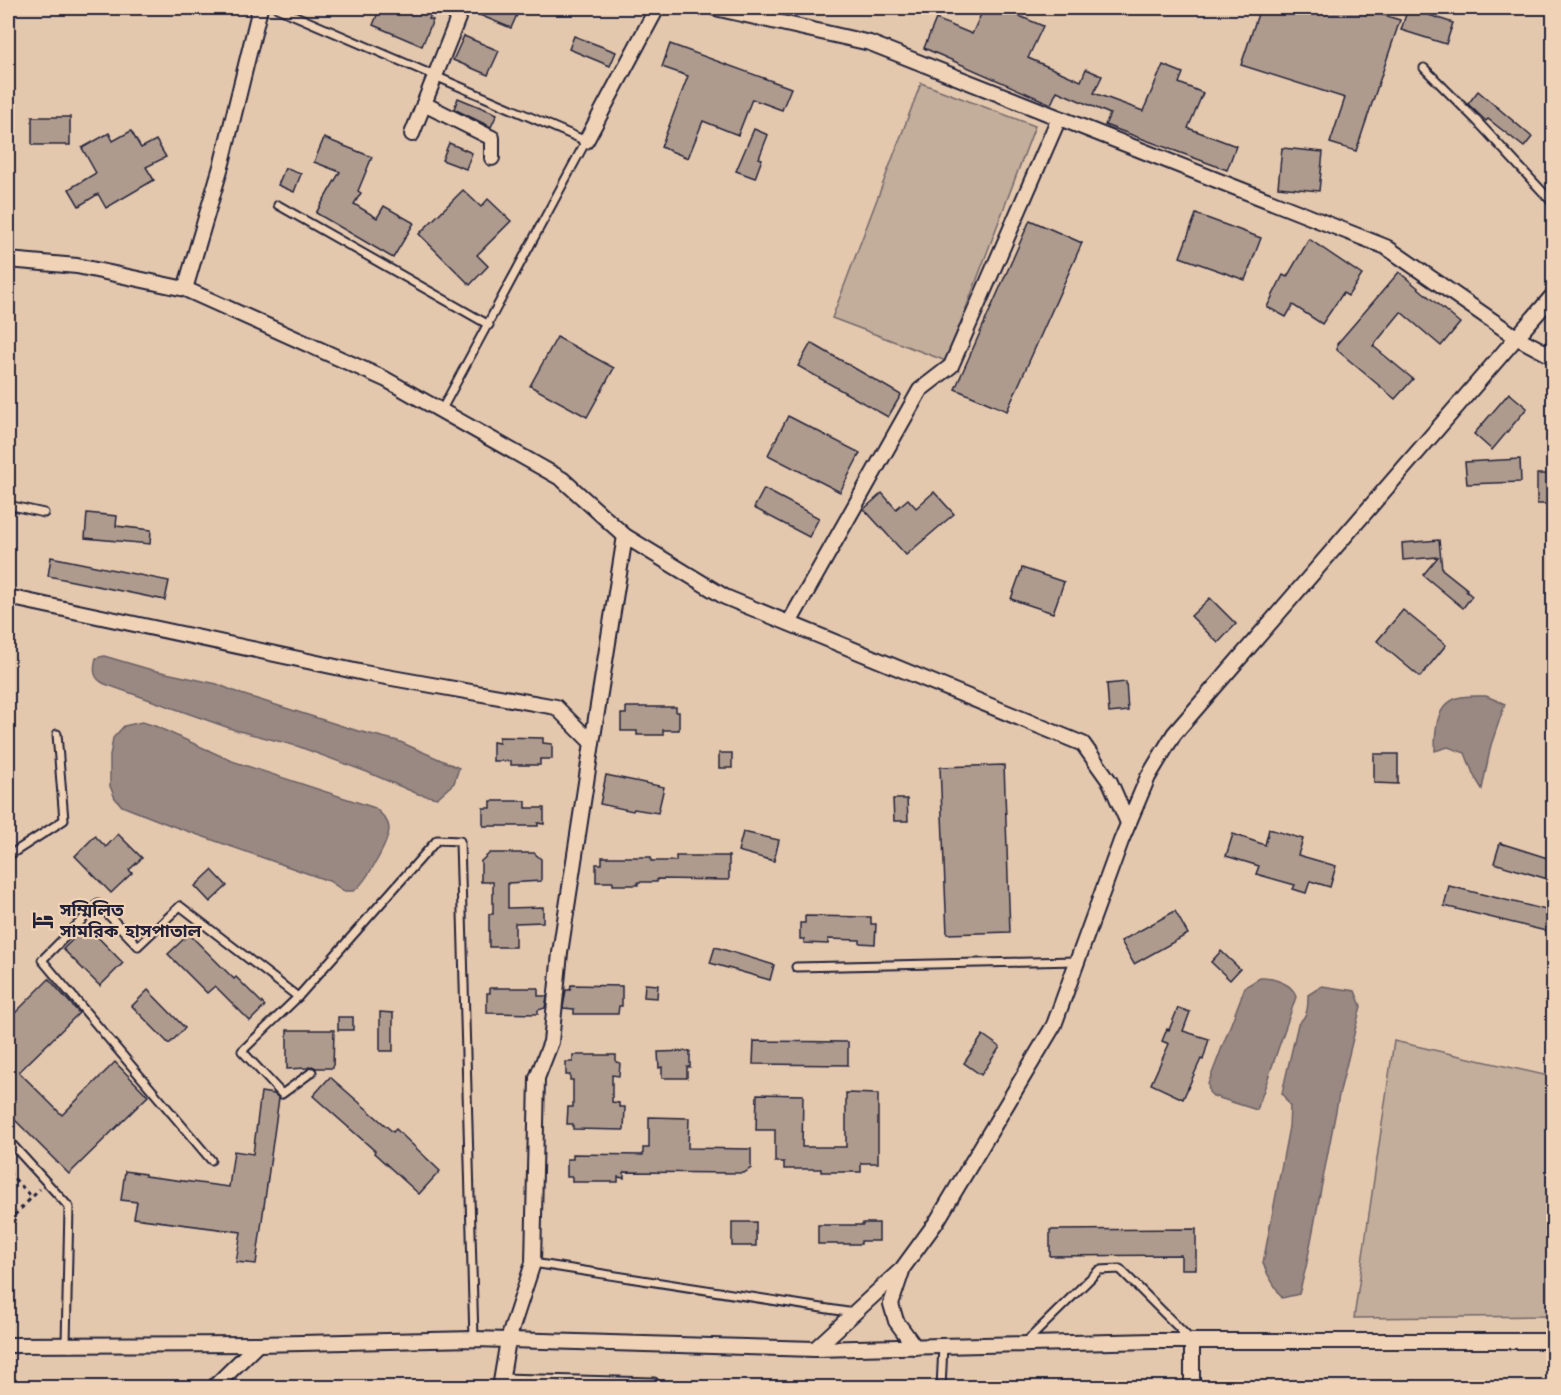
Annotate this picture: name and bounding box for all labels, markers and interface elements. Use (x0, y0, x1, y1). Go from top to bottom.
place label: সম্মিলিত সামরিক হাসপাতাল (59, 897, 202, 942)
hotel icon: সম্মিলিত সামরিক হাসপাতাল (31, 908, 55, 932)

